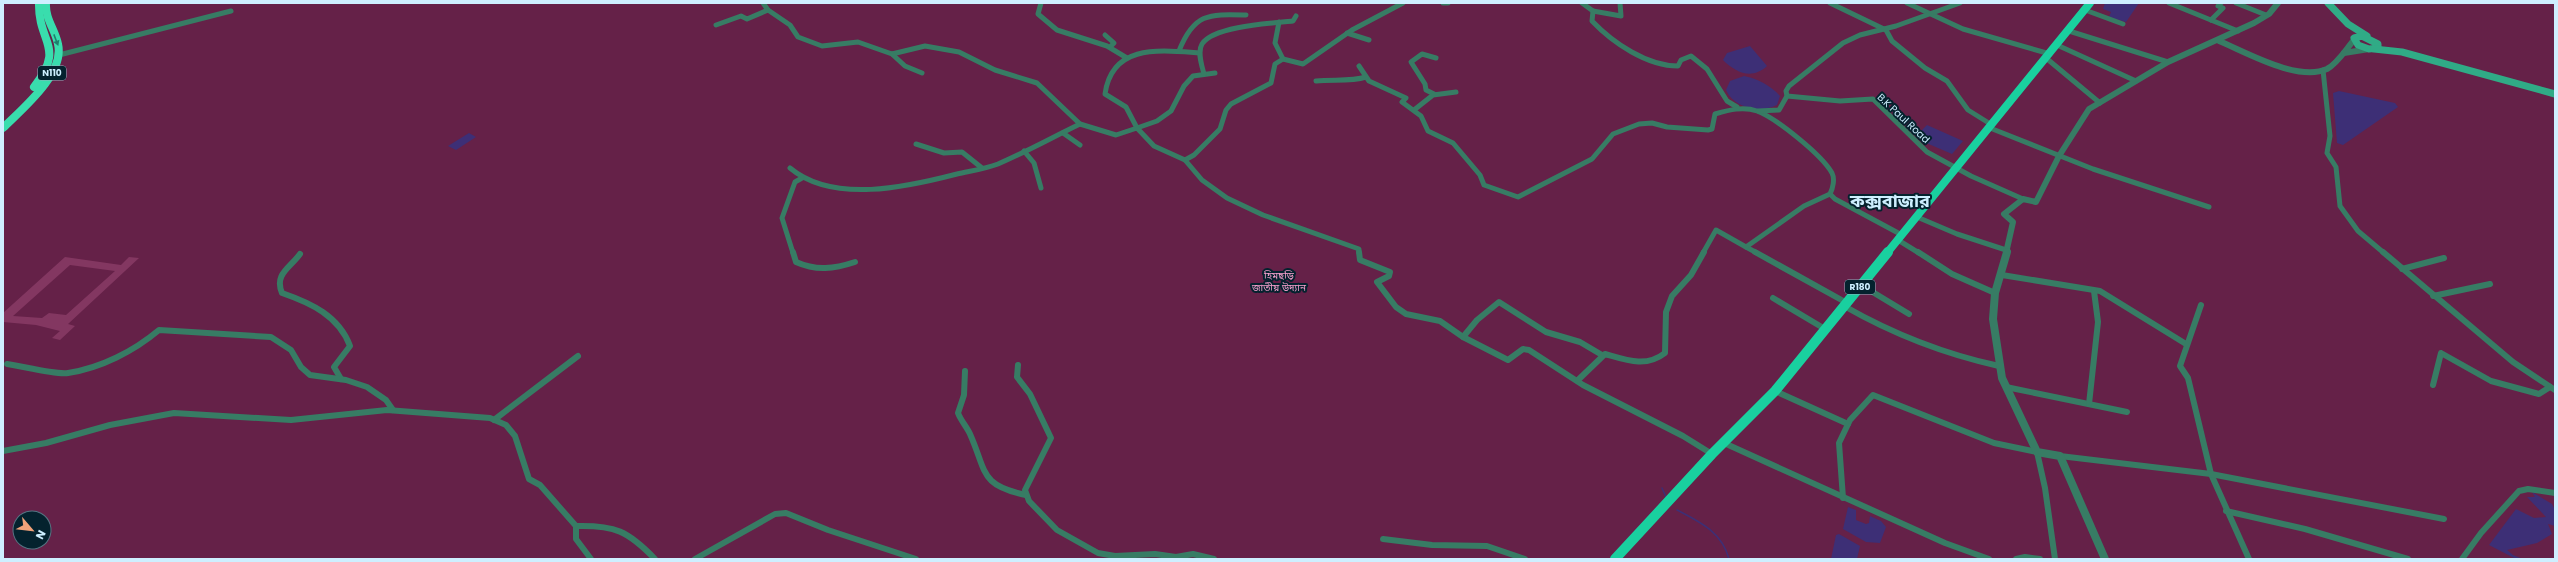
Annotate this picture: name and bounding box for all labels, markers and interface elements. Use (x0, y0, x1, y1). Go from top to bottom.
one-way arrow (54, 34, 60, 46)
road number: N110 (38, 66, 66, 80)
street label: B.K Paul Road (1874, 90, 1933, 147)
district label: কক্সবাজার (1849, 188, 1931, 213)
park label: হিমছড়ি জাতীয় উদ্যান (1251, 268, 1307, 295)
road number: R180 (1845, 280, 1875, 294)
north arrow (12, 510, 52, 550)
text: N (32, 527, 50, 542)

